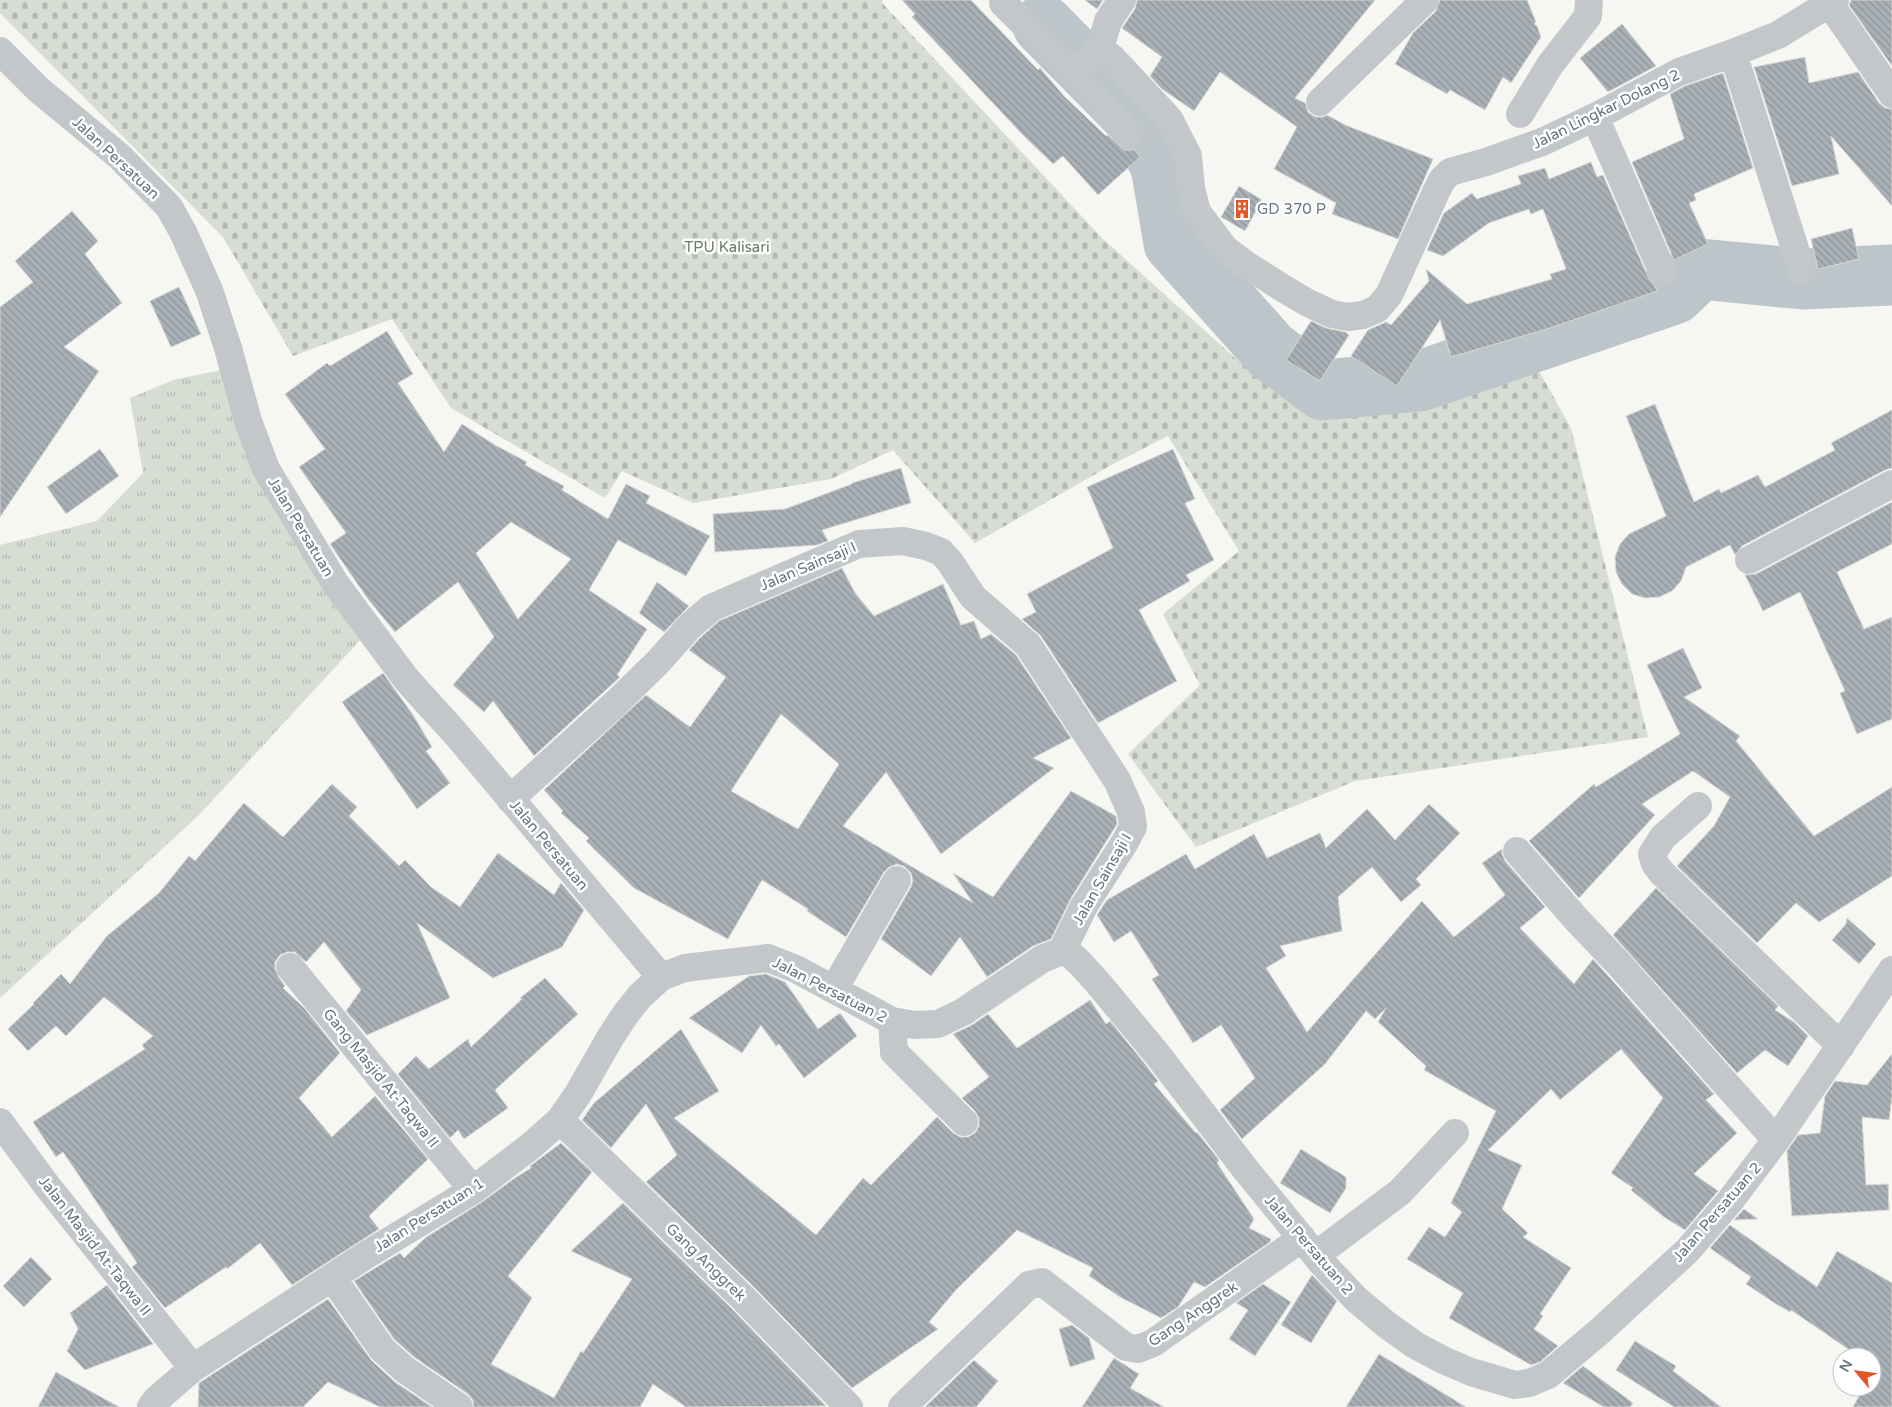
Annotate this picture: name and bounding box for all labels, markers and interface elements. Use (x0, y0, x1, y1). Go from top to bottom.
street label: Jalan Lingkar Dolang 2 (1529, 65, 1683, 153)
street label: Jalan Persatuan (69, 113, 163, 203)
building icon: GD 370 P (1231, 198, 1253, 220)
place label: GD 370 P (1257, 200, 1326, 218)
park label: TPU Kalisari (684, 238, 770, 256)
street label: Jalan Persatuan (264, 474, 338, 580)
street label: Jalan Sainsaji I (757, 538, 859, 594)
street label: Jalan Persatuan (506, 796, 592, 894)
street label: Jalan Sainsaji I (1069, 830, 1135, 928)
street label: Jalan Persatuan 2 (770, 953, 890, 1027)
street label: Gang Masjid At-Taqwa II (319, 1005, 443, 1151)
street label: Jalan Persatuan 2 (1669, 1159, 1765, 1265)
street label: Jalan Masjid At-Taqwa II (35, 1173, 155, 1319)
street label: Jalan Persatuan 1 (371, 1174, 487, 1256)
street label: Jalan Persatuan 2 (1261, 1192, 1357, 1298)
street label: Gang Anggrek (662, 1220, 750, 1304)
street label: Gang Anggrek (1145, 1278, 1241, 1350)
north arrow (1832, 1347, 1882, 1397)
text: N (1836, 1357, 1856, 1375)

